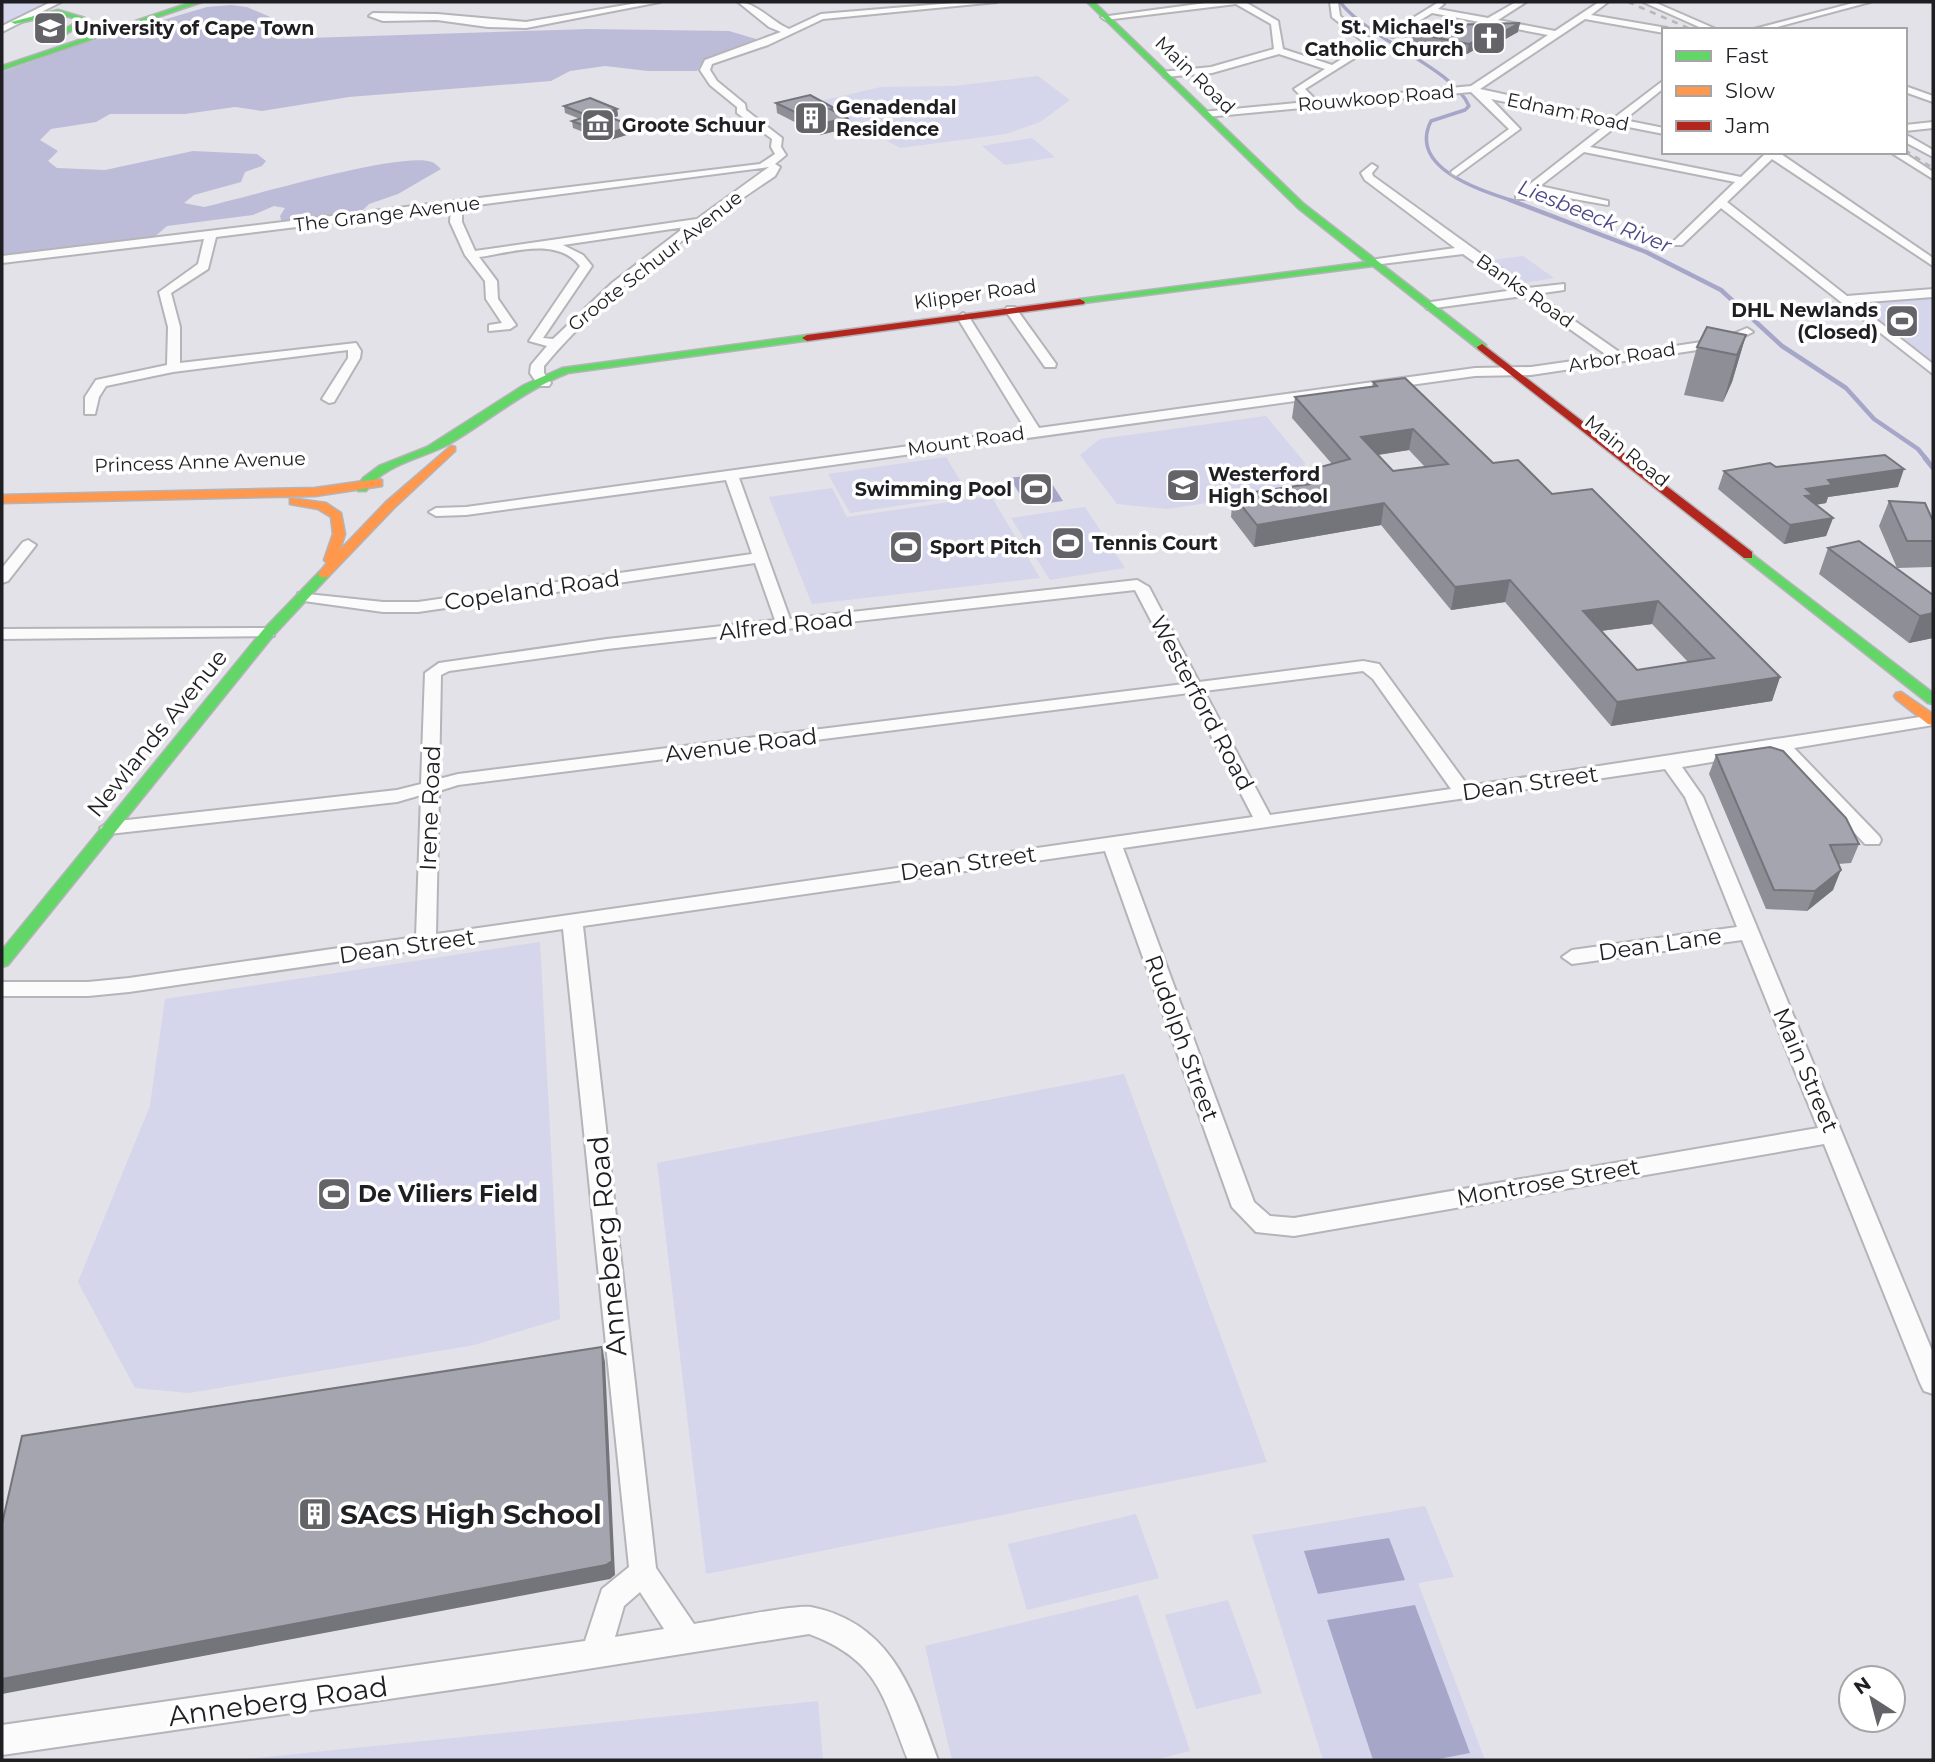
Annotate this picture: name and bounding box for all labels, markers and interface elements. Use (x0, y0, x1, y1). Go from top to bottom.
school or university icon: University of Cape Town (31, 9, 69, 47)
place label: St. Michael's Catholic Church (1304, 16, 1464, 61)
place label: University of Cape Town (74, 17, 314, 40)
church icon: St. Michael's Catholic Church (1470, 19, 1508, 57)
legend (1662, 28, 1907, 154)
street label: Main Road (1150, 31, 1240, 119)
text: Fast (1725, 43, 1769, 68)
text: Slow (1725, 78, 1775, 103)
street label: Rouwkoop Road (1297, 80, 1455, 116)
street label: Ednam Road (1505, 88, 1631, 136)
place label: Genadendal Residence (836, 96, 957, 141)
building icon: Genadendal Residence (792, 99, 830, 137)
museum icon: Groote Schuur (579, 106, 617, 144)
text: Jam (1724, 113, 1770, 138)
place label: Groote Schuur (622, 114, 766, 137)
water label: Liesbeeck River (1515, 174, 1676, 258)
street label: Groote Schuur Avenue (563, 186, 747, 336)
street label: The Grange Avenue (293, 191, 481, 237)
street label: Banks Road (1472, 249, 1578, 333)
street label: Klipper Road (912, 274, 1038, 314)
place label: DHL Newlands (Closed) (1731, 299, 1878, 344)
sports icon: DHL Newlands (Closed) (1883, 302, 1921, 340)
street label: Arbor Road (1567, 337, 1677, 377)
street label: Main Road (1580, 410, 1674, 492)
street label: Mount Road (906, 421, 1026, 461)
street label: Princess Anne Avenue (94, 447, 306, 477)
place label: Westerford High School (1208, 463, 1328, 508)
school or university icon: Westerford High School (1164, 466, 1202, 504)
sports icon: Swimming Pool (1017, 470, 1055, 508)
place label: Swimming Pool (855, 478, 1012, 501)
sports icon: Tennis Court (1049, 524, 1087, 562)
sports icon: Sport Pitch (887, 528, 925, 566)
place label: Tennis Court (1092, 532, 1218, 555)
place label: Sport Pitch (930, 536, 1042, 559)
street label: Copeland Road (443, 564, 621, 616)
street label: Alfred Road (717, 604, 855, 646)
street label: Westerford Road (1144, 611, 1260, 795)
street label: Newlands Avenue (81, 644, 233, 822)
street label: Avenue Road (663, 722, 819, 768)
street label: Irene Road (414, 745, 446, 871)
street label: Dean Street (1460, 760, 1600, 806)
street label: Dean Street (898, 840, 1038, 886)
street label: Dean Lane (1597, 921, 1723, 967)
street label: Dean Street (337, 923, 477, 969)
street label: Rudolph Street (1139, 951, 1225, 1125)
street label: Main Street (1767, 1003, 1845, 1137)
street label: Anneberg Road (580, 1134, 634, 1358)
street label: Montrose Street (1454, 1152, 1642, 1212)
sports icon: De Viliers Field (315, 1175, 353, 1213)
place label: De Viliers Field (358, 1180, 538, 1208)
building icon: SACS High School (296, 1495, 334, 1533)
place label: SACS High School (340, 1497, 602, 1531)
north arrow (1837, 1664, 1907, 1734)
street label: Anneberg Road (166, 1669, 390, 1733)
text: N (1849, 1672, 1875, 1699)

